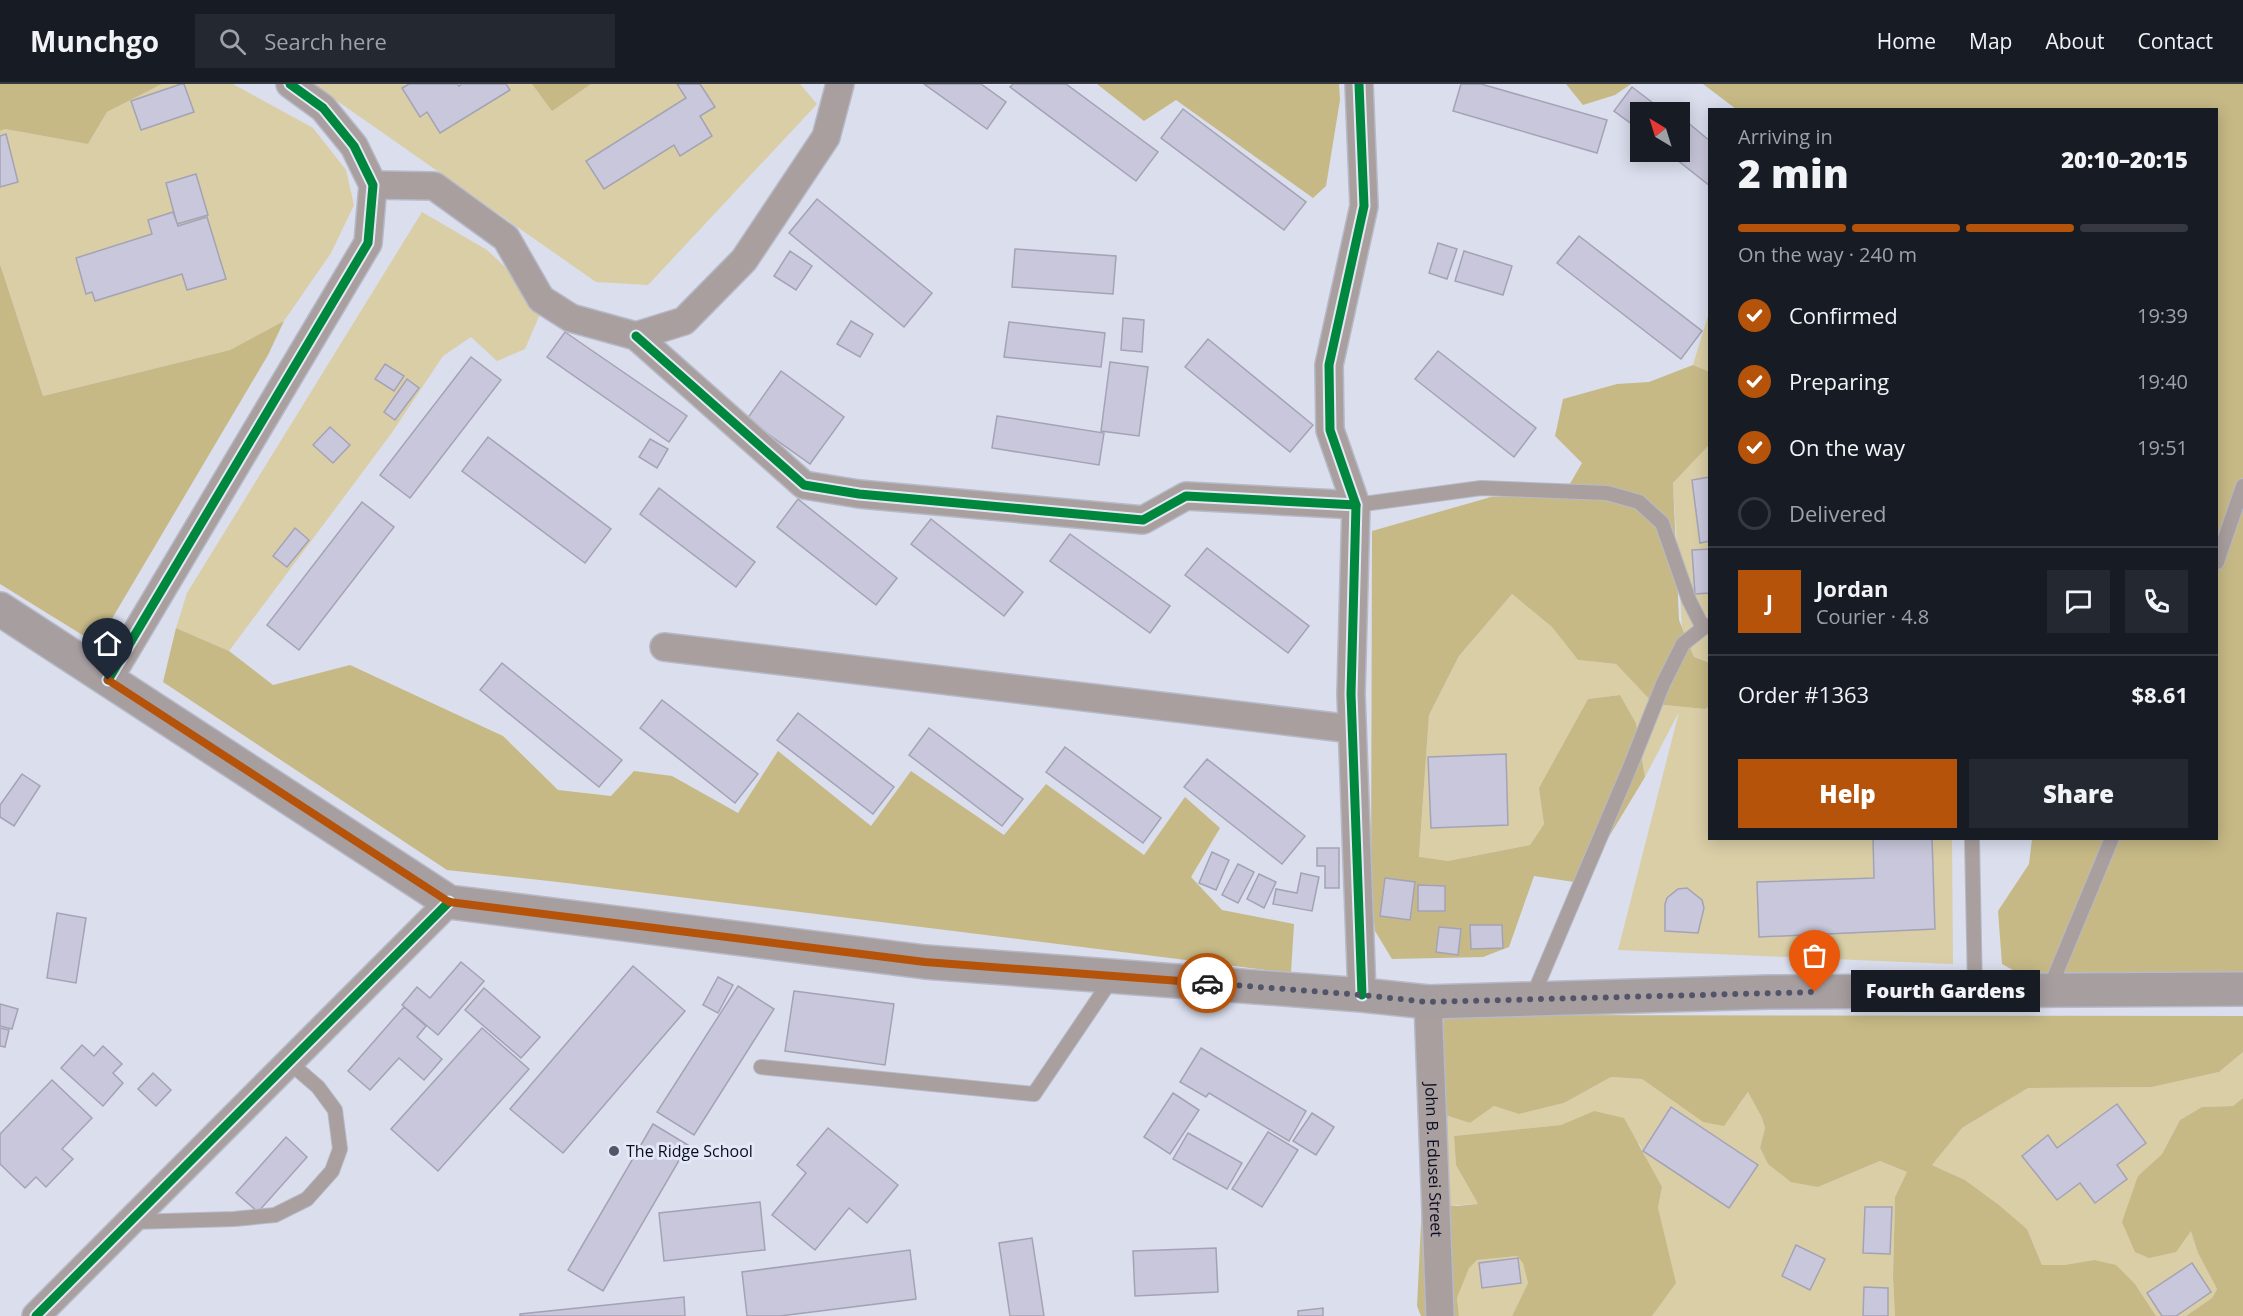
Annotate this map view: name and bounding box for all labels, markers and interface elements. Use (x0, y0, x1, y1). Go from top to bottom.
search box (195, 14, 615, 68)
text: Munchgo (30, 22, 159, 60)
icon: search (216, 25, 249, 58)
text: Search here (264, 26, 387, 56)
text: Home (1877, 27, 1936, 55)
text: Map (1969, 27, 2012, 55)
text: About (2045, 27, 2105, 55)
text: Contact (2138, 27, 2213, 55)
north arrow (1630, 102, 1690, 162)
map controls (1630, 102, 1690, 162)
text: Arriving in (1738, 123, 1833, 150)
text: 20:10–20:15 (2061, 144, 2188, 174)
text: 2 min (1738, 146, 1849, 199)
text: On the way · 240 m (1738, 241, 1917, 268)
icon: check (1738, 299, 1771, 332)
text: Confirmed (1789, 300, 1898, 330)
text: 19:39 (2137, 302, 2188, 329)
icon: check (1738, 365, 1771, 398)
text: Preparing (1789, 366, 1889, 396)
text: 19:40 (2137, 368, 2188, 395)
icon: check (1738, 431, 1771, 464)
text: On the way (1789, 432, 1905, 462)
text: 19:51 (2137, 434, 2188, 461)
text: Delivered (1789, 498, 1887, 528)
button: chat (2047, 570, 2110, 633)
button: phone (2125, 570, 2188, 633)
text: Jordan (1816, 573, 1889, 603)
text: J (1766, 586, 1773, 616)
text: Courier · 4.8 (1816, 603, 1929, 630)
pin (82, 618, 133, 680)
icon: home (91, 627, 124, 660)
text: Order #1363 (1738, 679, 1869, 709)
text: $8.61 (2131, 679, 2188, 709)
button: Help (1738, 759, 1957, 828)
button: Share (1969, 759, 2188, 828)
pin (1789, 930, 1840, 992)
icon: bag (1798, 939, 1831, 972)
courier (1177, 953, 1237, 1013)
icon: car (1191, 967, 1224, 1000)
callout: Fourth Gardens (1851, 971, 2040, 1013)
text: Fourth Gardens (1866, 977, 2025, 1004)
street label: John B. Edusei Street (1420, 1080, 1448, 1238)
place label: The Ridge School (626, 1140, 753, 1162)
marker: The Ridge School (607, 1144, 621, 1158)

